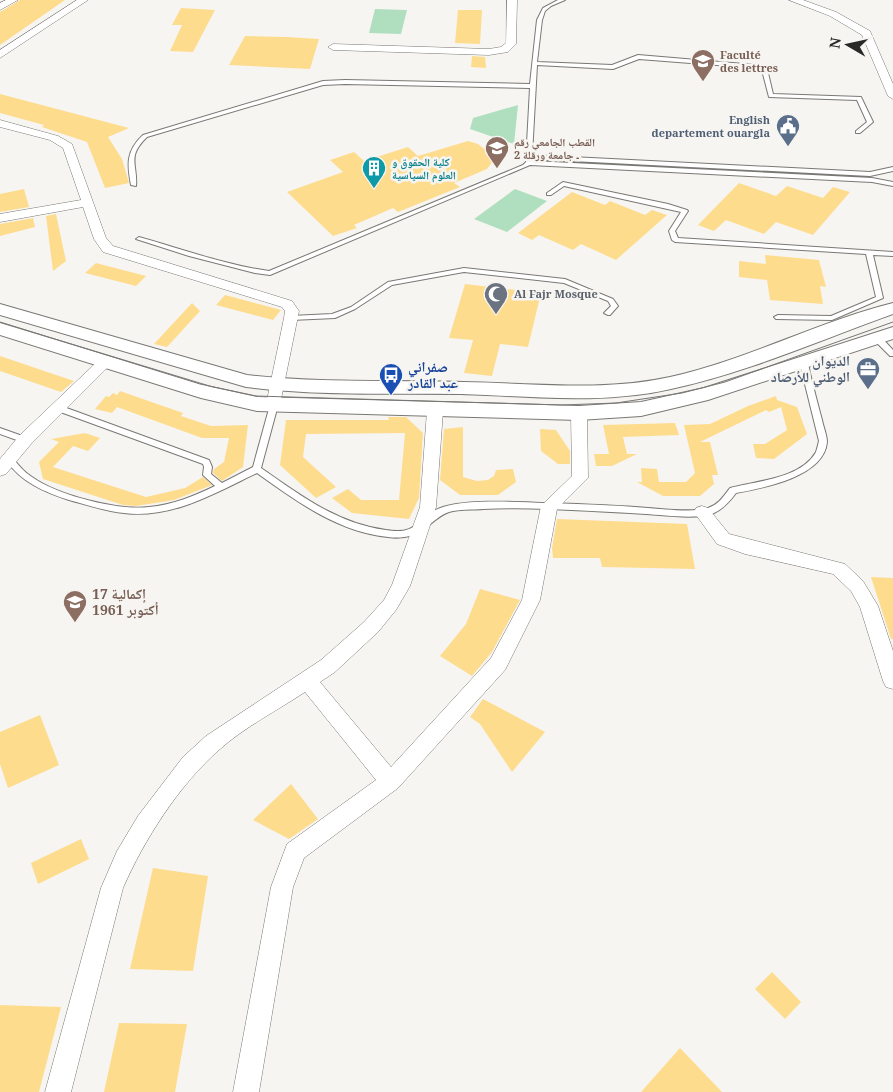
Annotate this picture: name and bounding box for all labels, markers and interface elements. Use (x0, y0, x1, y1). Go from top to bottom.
north arrow (823, 20, 873, 70)
text: N (824, 36, 845, 50)
place label: Faculté des lettres (720, 47, 778, 75)
school or university icon: Faculté des lettres (690, 48, 716, 82)
place label: English departement ouargla (652, 112, 771, 140)
public building icon: English departement ouargla (775, 113, 801, 147)
place label: القطب الجامعي رقم 2 ـ جامعة ورقلة (514, 134, 595, 162)
school or university icon: القطب الجامعي رقم 2 ـ جامعة ورقلة (484, 135, 510, 169)
place label: كلية الحقوق و العلوم السياسية (392, 154, 456, 183)
building icon: كلية الحقوق و العلوم السياسية (361, 155, 387, 189)
mosque icon: Al Fajr Mosque (483, 281, 509, 315)
place label: Al Fajr Mosque (514, 286, 598, 301)
place label: الديوان الوطني للأرصاد (771, 351, 850, 388)
office icon: الديوان الوطني للأرصاد (855, 356, 881, 390)
place label: صفراني عبد القادر (407, 357, 458, 392)
bus stop icon: صفراني عبد القادر (378, 362, 404, 396)
place label: إكمالية 17 أكتوبر 1961 (92, 584, 159, 619)
school or university icon: إكمالية 17 أكتوبر 1961 (62, 589, 88, 623)

